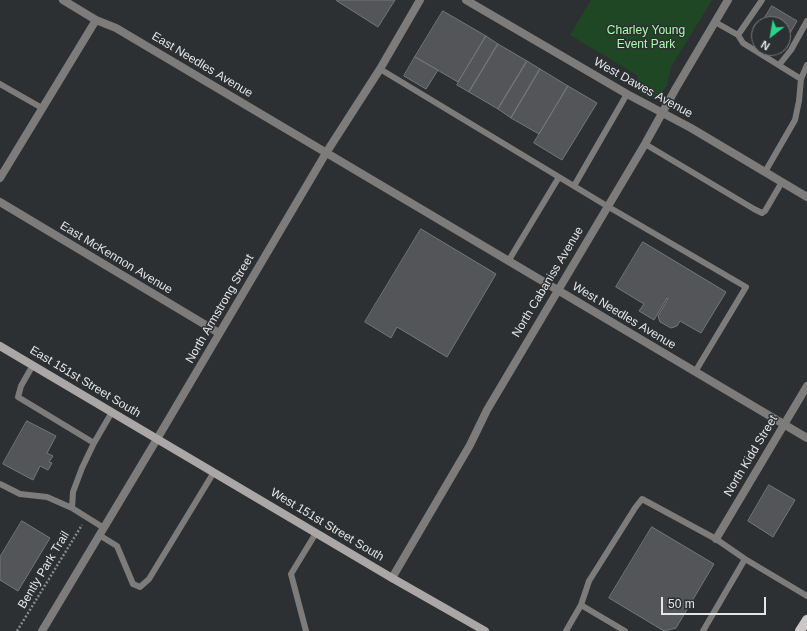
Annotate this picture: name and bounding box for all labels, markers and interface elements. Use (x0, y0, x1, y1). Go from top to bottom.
north arrow (751, 16, 791, 56)
park label: Charley Young Event Park (607, 24, 685, 52)
street label: East Needles Avenue (149, 29, 255, 101)
text: N (759, 38, 772, 53)
street label: West Dawes Avenue (591, 55, 695, 121)
street label: East McKennon Avenue (57, 219, 175, 297)
street label: North Cabaniss Avenue (509, 224, 587, 340)
street label: North Armstrong Street (183, 252, 257, 366)
street label: West Needles Avenue (570, 279, 678, 353)
street label: East 151st Street South (27, 343, 143, 421)
street label: North Kidd Street (721, 413, 781, 499)
street label: West 151st Street South (268, 485, 386, 565)
street label: Bently Park Trail (15, 529, 73, 611)
scale bar (663, 589, 768, 615)
text: 50 m (668, 597, 695, 611)

